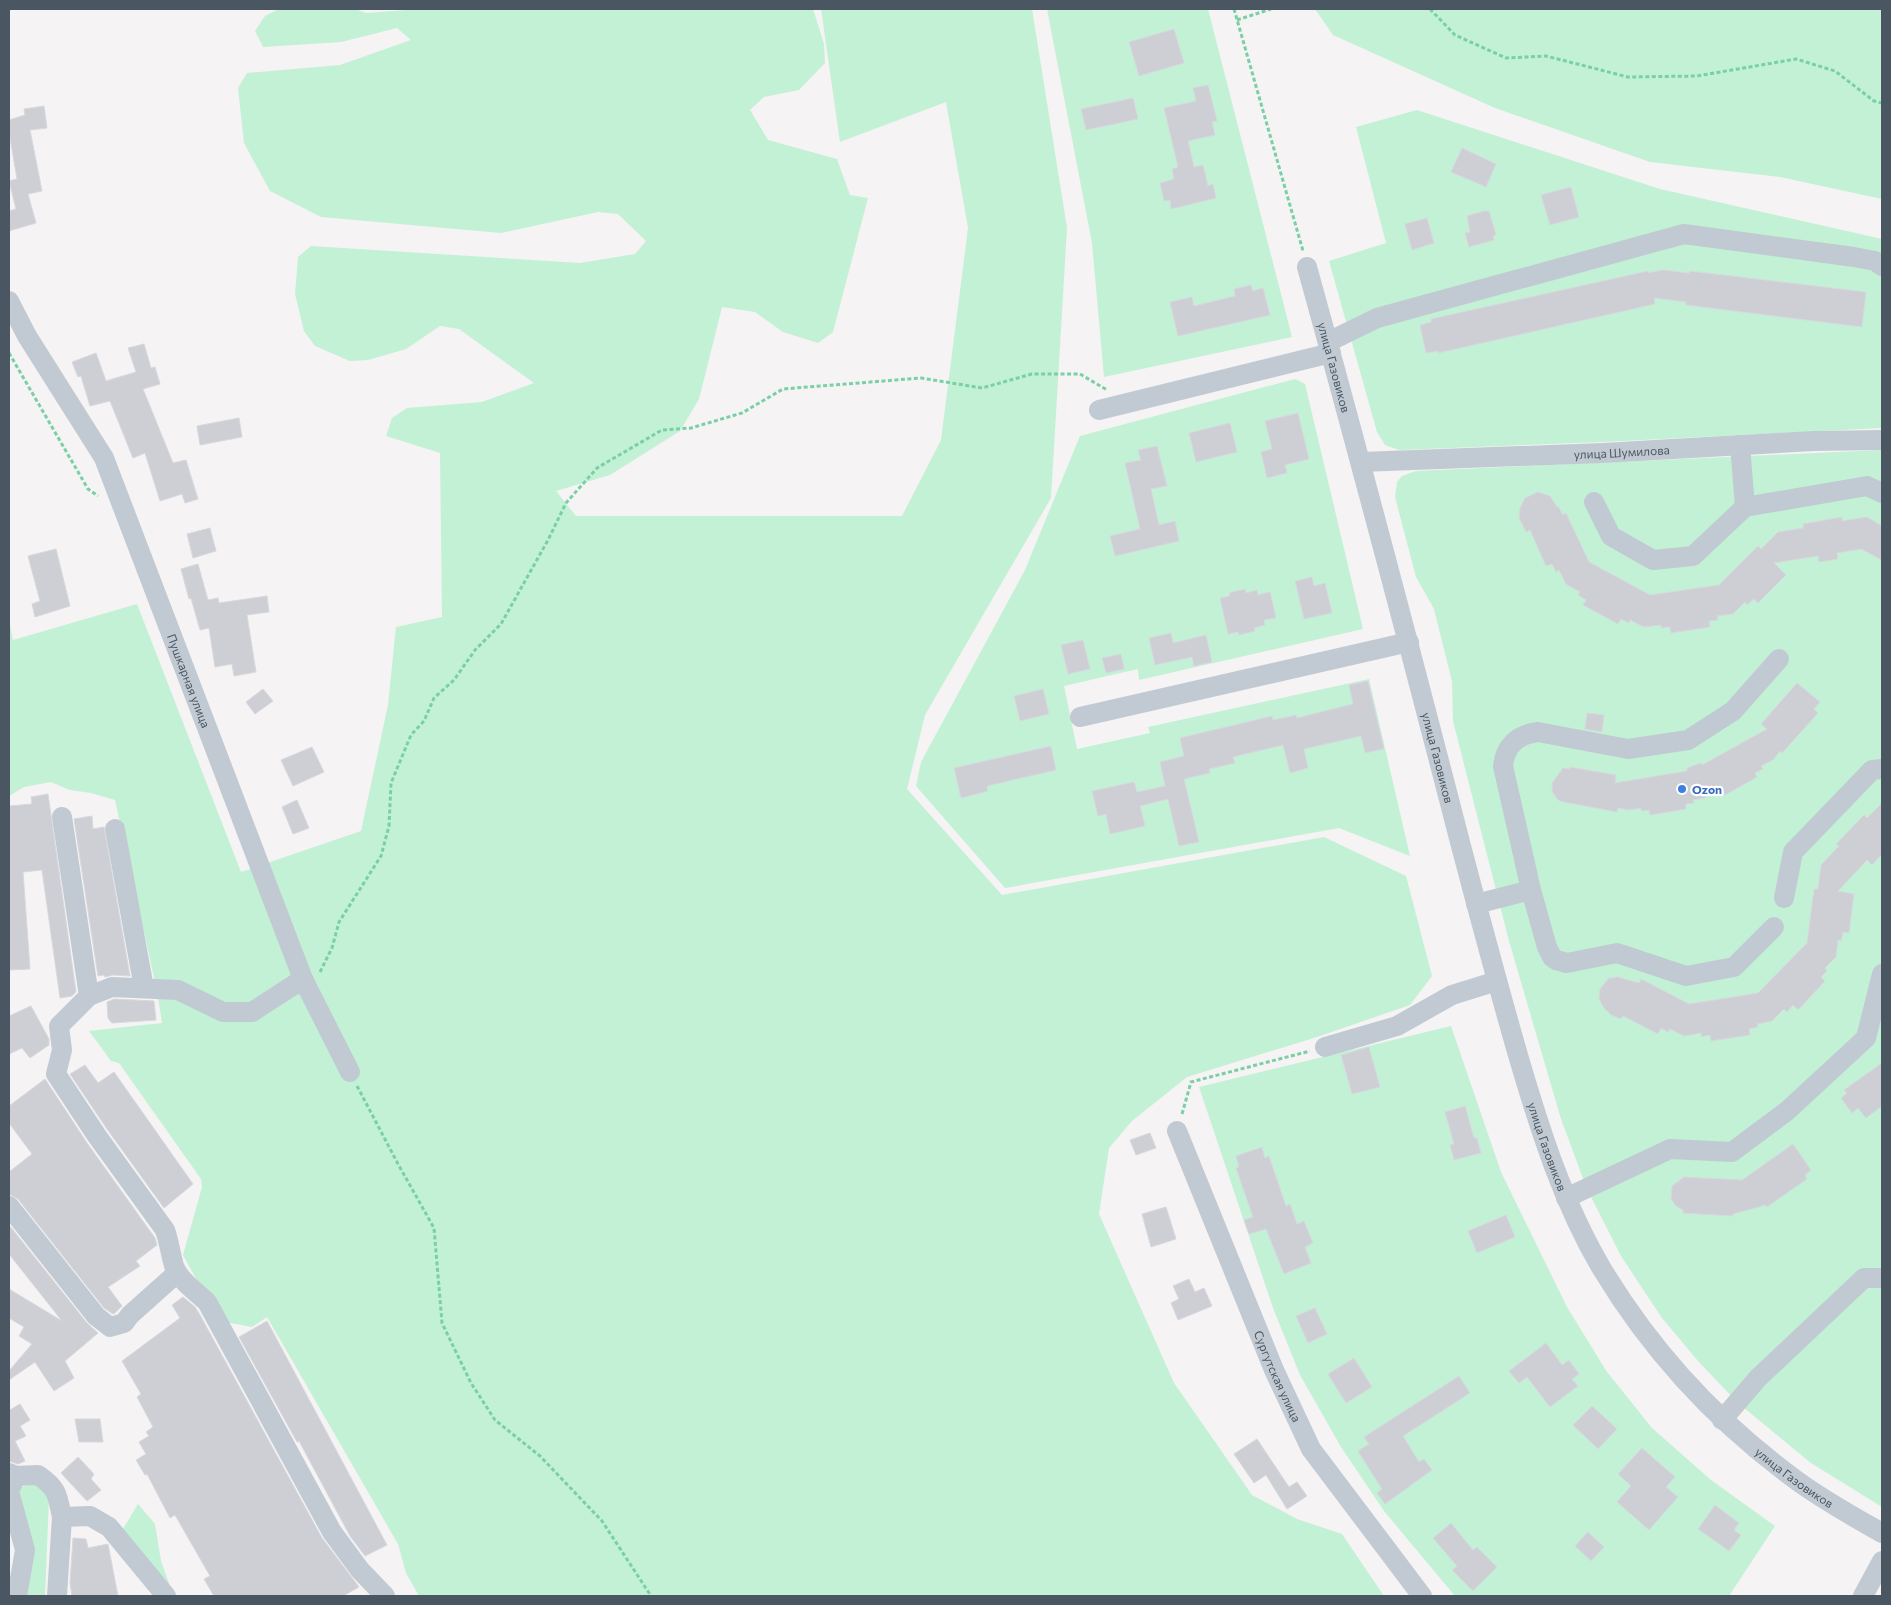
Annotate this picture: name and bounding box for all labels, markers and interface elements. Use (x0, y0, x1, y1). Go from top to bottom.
street label: улица Газовиков (1315, 320, 1353, 414)
street label: улица Шумилова (1574, 442, 1670, 461)
street label: Пушкарная улица (165, 632, 213, 730)
street label: улица Газовиков (1420, 711, 1457, 805)
place label: Ozon (1692, 782, 1722, 796)
marker: Ozon (1676, 783, 1688, 795)
street label: улица Газовиков (1526, 1100, 1570, 1193)
street label: Сургутская улица (1252, 1328, 1304, 1424)
street label: улица Газовиков (1753, 1444, 1836, 1510)

